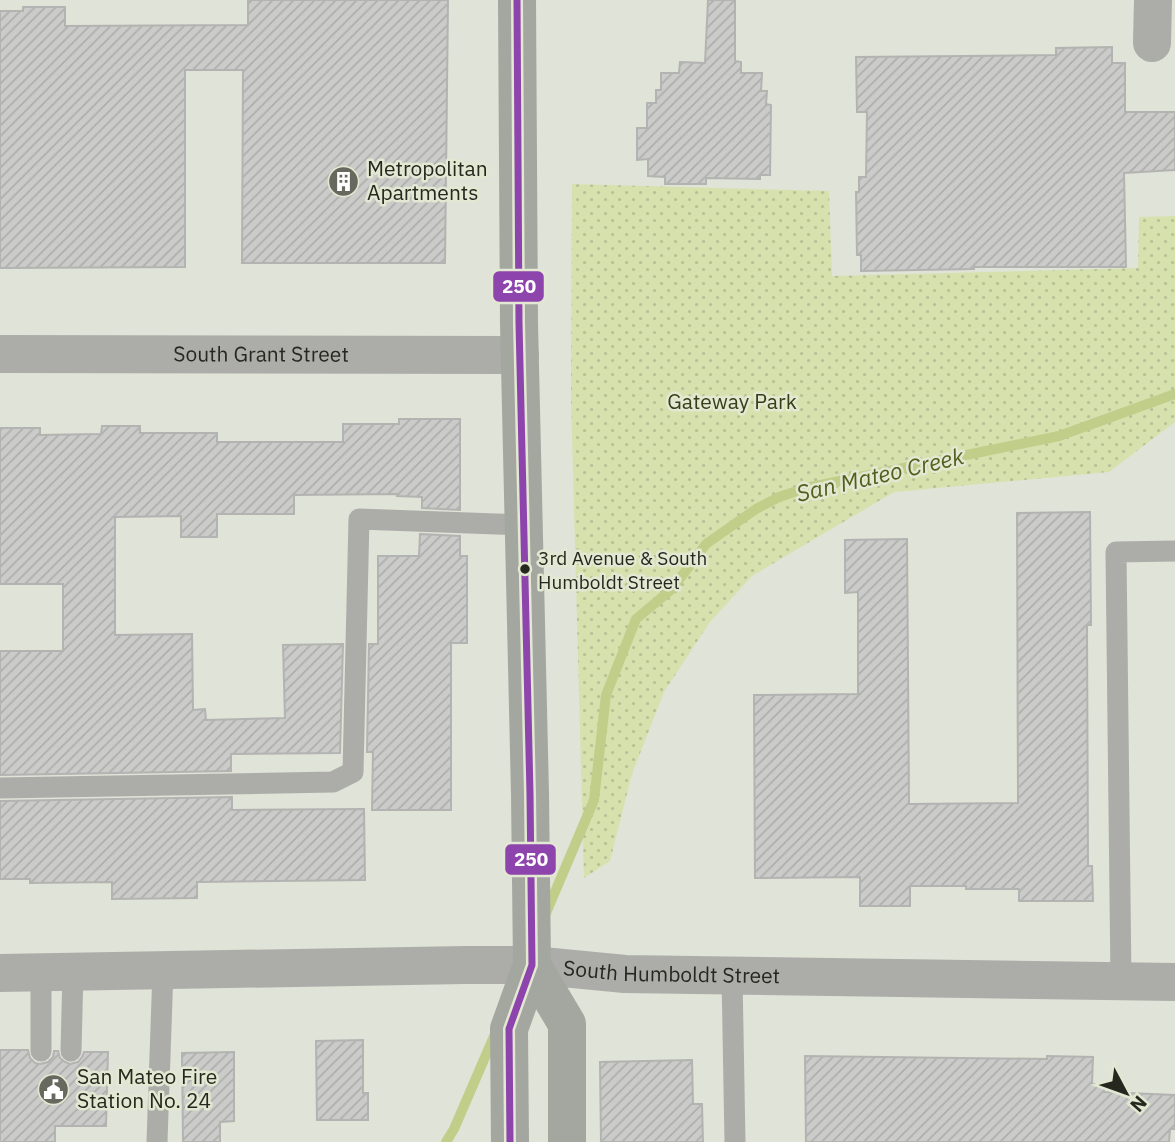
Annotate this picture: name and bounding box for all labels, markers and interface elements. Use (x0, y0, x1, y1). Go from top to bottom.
place label: Metropolitan Apartments (367, 154, 488, 206)
building icon: Metropolitan Apartments (327, 164, 361, 198)
line badge: 250 (492, 270, 545, 303)
text: 250 (502, 274, 536, 298)
street label: South Grant Street (173, 339, 349, 368)
park label: Gateway Park (667, 387, 797, 415)
water label: San Mateo Creek (793, 440, 968, 508)
place label: 3rd Avenue & South Humboldt Street (538, 546, 707, 594)
marker: 3rd Avenue & South Humboldt Street (518, 562, 532, 576)
line badge: 250 (504, 843, 557, 876)
text: 250 (514, 847, 548, 871)
street label: South Humboldt Street (562, 953, 780, 989)
north arrow (1091, 1058, 1161, 1128)
place label: San Mateo Fire Station No. 24 (77, 1062, 217, 1114)
public building icon: San Mateo Fire Station No. 24 (37, 1072, 71, 1106)
text: N (1125, 1091, 1152, 1117)

